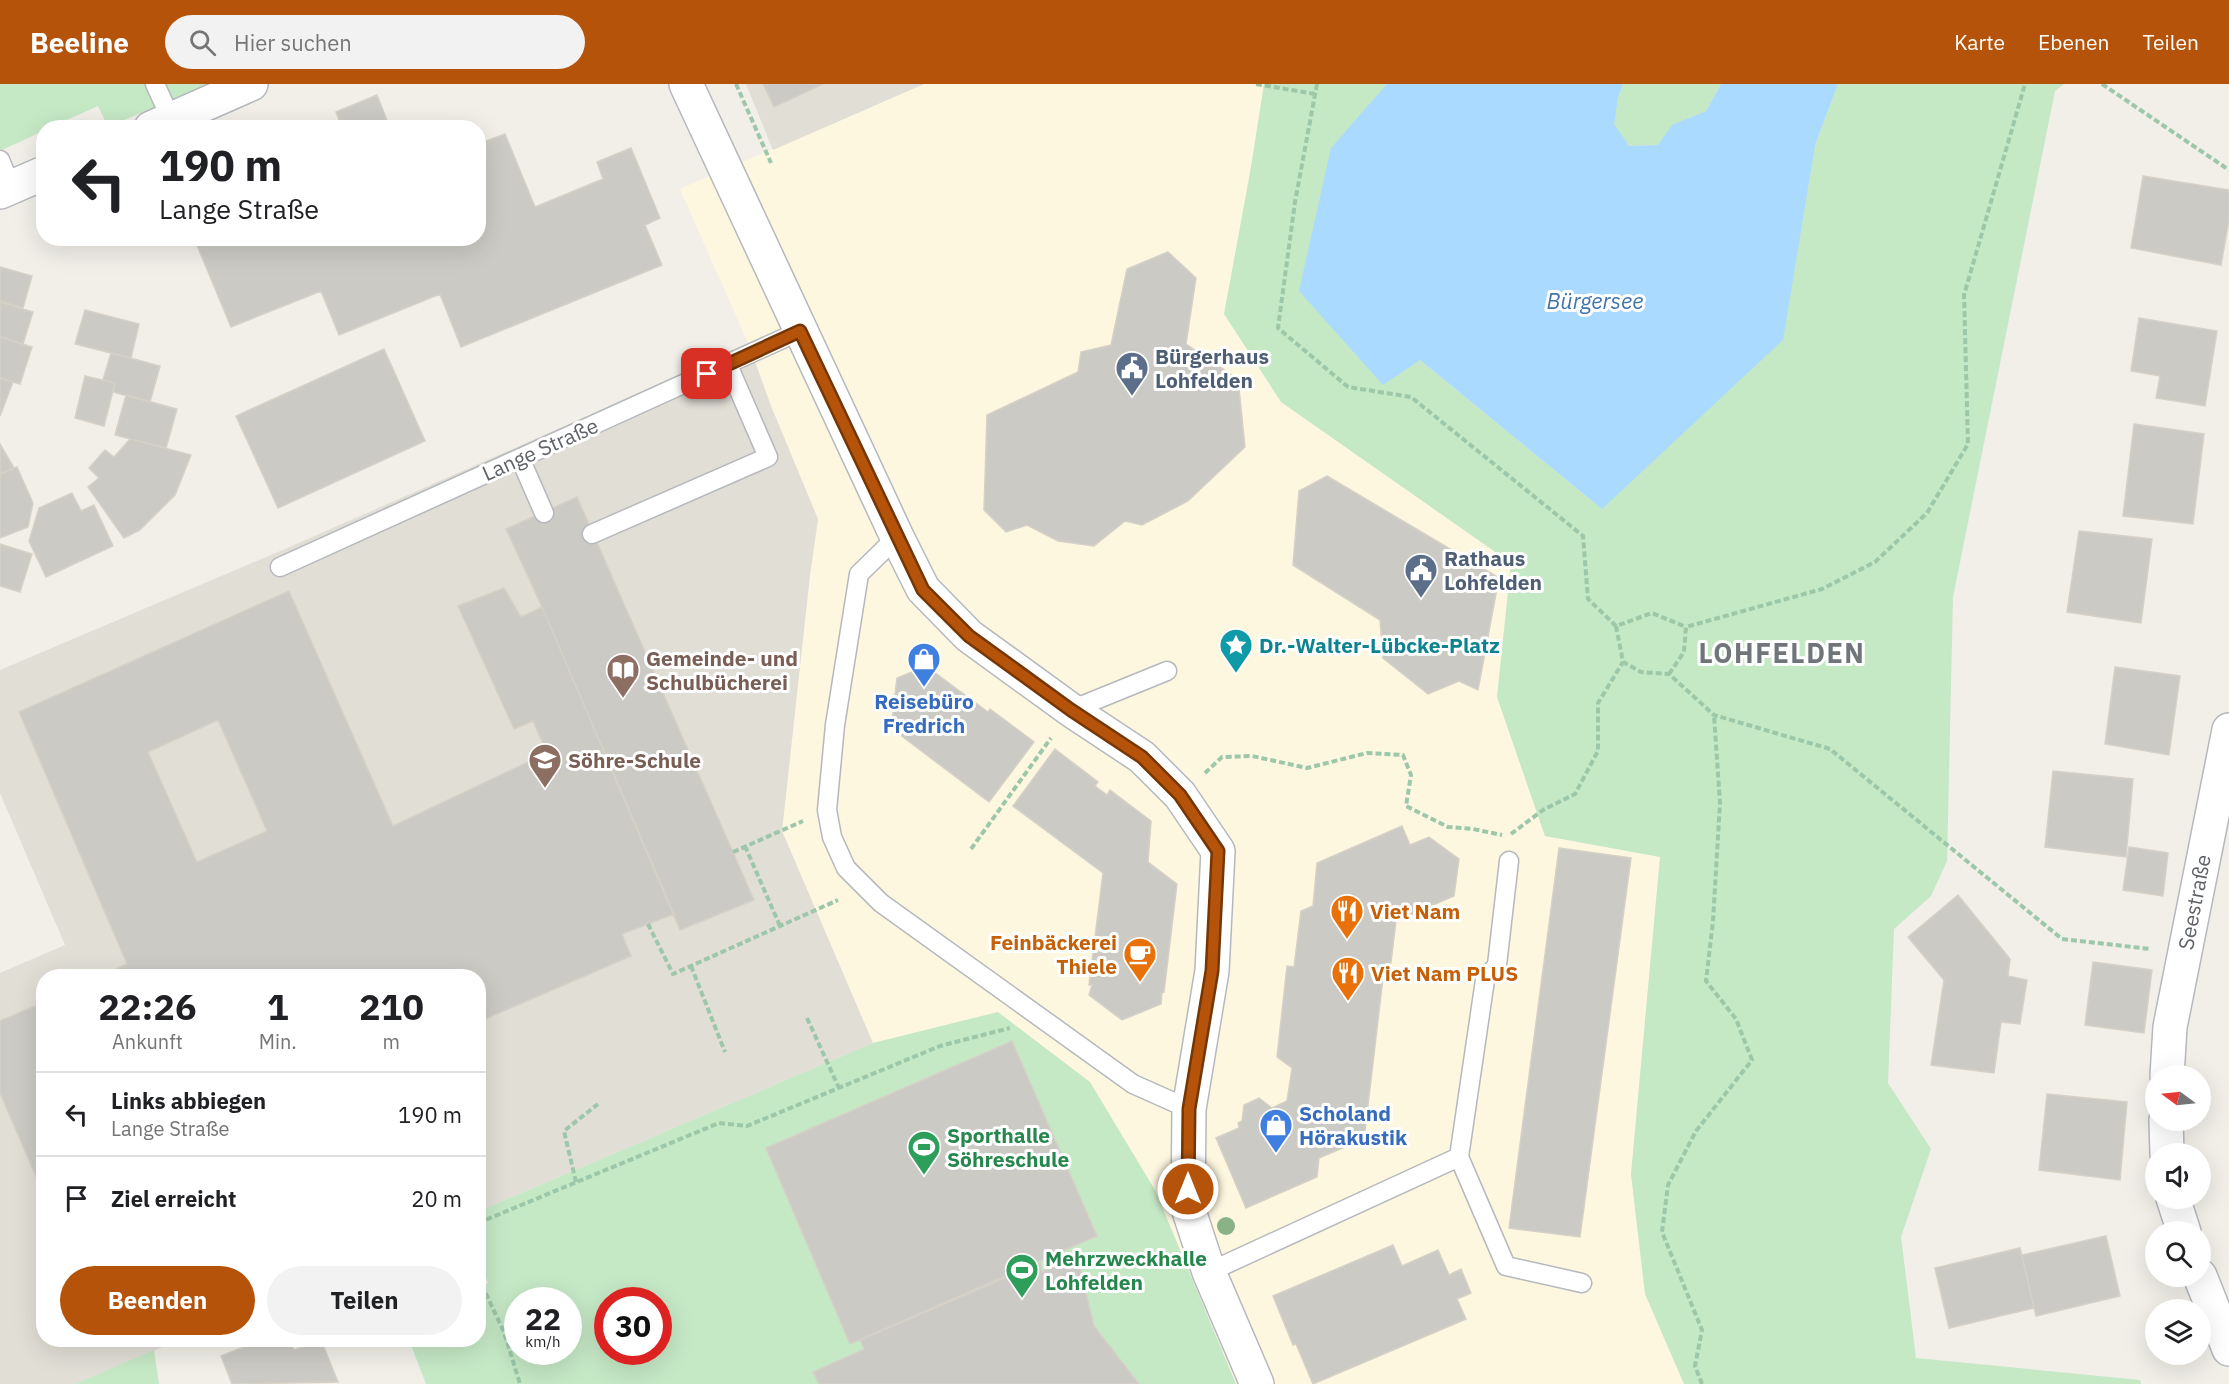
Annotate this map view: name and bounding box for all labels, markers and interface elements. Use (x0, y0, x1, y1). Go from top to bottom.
search box (165, 15, 585, 69)
text: Beeline (30, 24, 129, 61)
icon: search (186, 26, 219, 59)
text: Hier suchen (234, 28, 352, 57)
text: Karte (1954, 28, 2005, 56)
text: Ebenen (2038, 28, 2109, 56)
text: Teilen (2142, 28, 2199, 56)
text: 190 m (159, 138, 282, 193)
icon: left (60, 144, 138, 222)
text: Lange Straße (159, 191, 319, 226)
water label: Bürgersee (1547, 286, 1643, 315)
place label: Bürgerhaus Lohfelden (1155, 342, 1269, 394)
pin (681, 348, 732, 399)
public building icon: Bürgerhaus Lohfelden (1114, 350, 1150, 397)
icon: arrive (690, 357, 723, 390)
street label: Lange Straße (477, 411, 603, 487)
place label: Rathaus Lohfelden (1444, 544, 1542, 596)
public building icon: Rathaus Lohfelden (1403, 552, 1439, 599)
place icon: Dr.-Walter-Lübcke-Platz (1218, 627, 1254, 674)
place label: Dr.-Walter-Lübcke-Platz (1259, 631, 1500, 659)
district label: LOHFELDEN (1699, 635, 1865, 670)
shop icon: Reisebüro Fredrich (906, 641, 942, 688)
place label: Gemeinde- und Schulbücherei (646, 644, 798, 696)
library icon: Gemeinde- und Schulbücherei (605, 652, 641, 699)
place label: Reisebüro Fredrich (874, 687, 974, 739)
school or university icon: Söhre-Schule (527, 742, 563, 789)
place label: Söhre-Schule (568, 746, 701, 774)
street label: Seestraße (2171, 852, 2217, 952)
restaurant icon: Viet Nam (1329, 893, 1365, 940)
place label: Viet Nam (1370, 897, 1460, 925)
place label: Feinbäckerei Thiele (990, 928, 1117, 980)
cafe icon: Feinbäckerei Thiele (1122, 936, 1158, 983)
restaurant icon: Viet Nam PLUS (1330, 955, 1366, 1002)
place label: Viet Nam PLUS (1371, 959, 1518, 987)
text: 22:26 (98, 983, 196, 1030)
text: 1 (267, 983, 289, 1030)
text: 210 (359, 983, 424, 1030)
text: Ankunft (112, 1028, 183, 1055)
text: Min. (259, 1028, 297, 1055)
text: m (383, 1028, 400, 1055)
north arrow (2145, 1065, 2211, 1131)
map controls (2145, 1065, 2211, 1365)
text: Links abbiegen (111, 1086, 266, 1115)
icon: left (60, 1098, 93, 1131)
place label: Scholand Hörakustik (1299, 1099, 1408, 1151)
text: 190 m (398, 1100, 462, 1129)
shop icon: Scholand Hörakustik (1258, 1107, 1294, 1154)
text: Lange Straße (111, 1115, 230, 1142)
place label: Sporthalle Söhreschule (947, 1121, 1069, 1173)
sports icon: Sporthalle Söhreschule (906, 1129, 942, 1176)
button: sound (2145, 1143, 2211, 1209)
position arrow (1156, 1157, 1220, 1221)
icon: arrive (60, 1182, 93, 1215)
text: Ziel erreicht (111, 1184, 236, 1213)
text: 20 m (411, 1184, 462, 1213)
button: search (2145, 1221, 2211, 1287)
place label: Mehrzweckhalle Lohfelden (1045, 1244, 1207, 1296)
sports icon: Mehrzweckhalle Lohfelden (1004, 1252, 1040, 1299)
button: Beenden (60, 1266, 255, 1335)
button: Teilen (267, 1266, 462, 1335)
speed limit sign: 30 (594, 1287, 672, 1365)
text: 22 (525, 1299, 561, 1338)
button: layers (2145, 1299, 2211, 1365)
text: km/h (525, 1332, 561, 1351)

